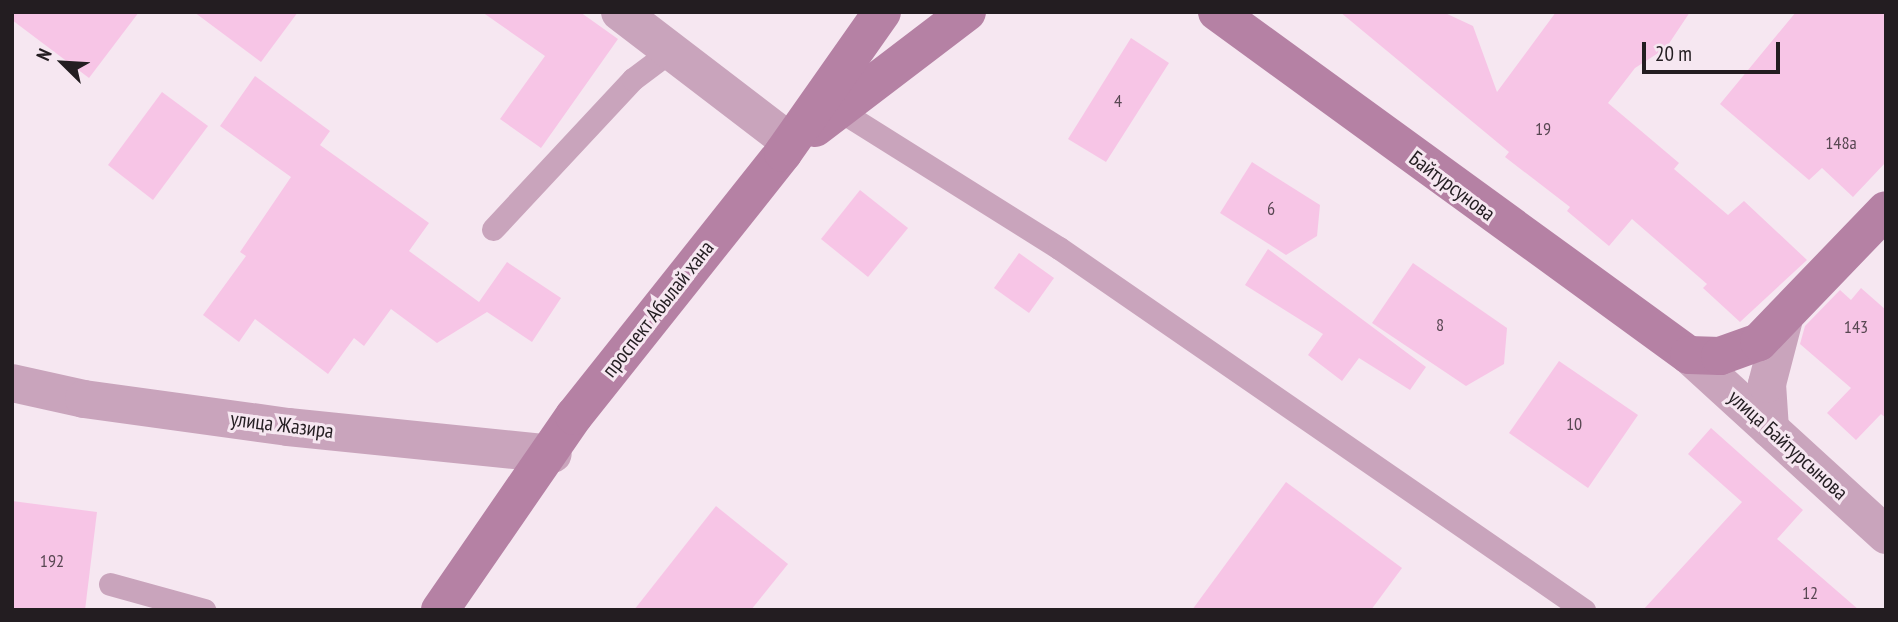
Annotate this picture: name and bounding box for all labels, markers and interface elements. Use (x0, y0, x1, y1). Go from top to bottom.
north arrow (28, 28, 98, 98)
scale bar (1646, 28, 1784, 72)
text: 20 m (1655, 40, 1692, 67)
text: N (31, 45, 57, 64)
house number: 4 (1114, 90, 1122, 112)
house number: 19 (1535, 118, 1551, 140)
house number: 148а (1825, 132, 1857, 154)
street label: Байтурсунова (1404, 146, 1500, 226)
house number: 6 (1267, 198, 1275, 220)
street label: проспект Абылай хана (597, 235, 719, 383)
house number: 8 (1436, 314, 1444, 336)
house number: 143 (1844, 316, 1868, 338)
street label: улица Байтурсынова (1723, 385, 1853, 505)
street label: улица Жазира (229, 406, 335, 444)
house number: 10 (1566, 413, 1582, 435)
house number: 192 (40, 550, 64, 572)
house number: 12 (1802, 582, 1818, 604)

